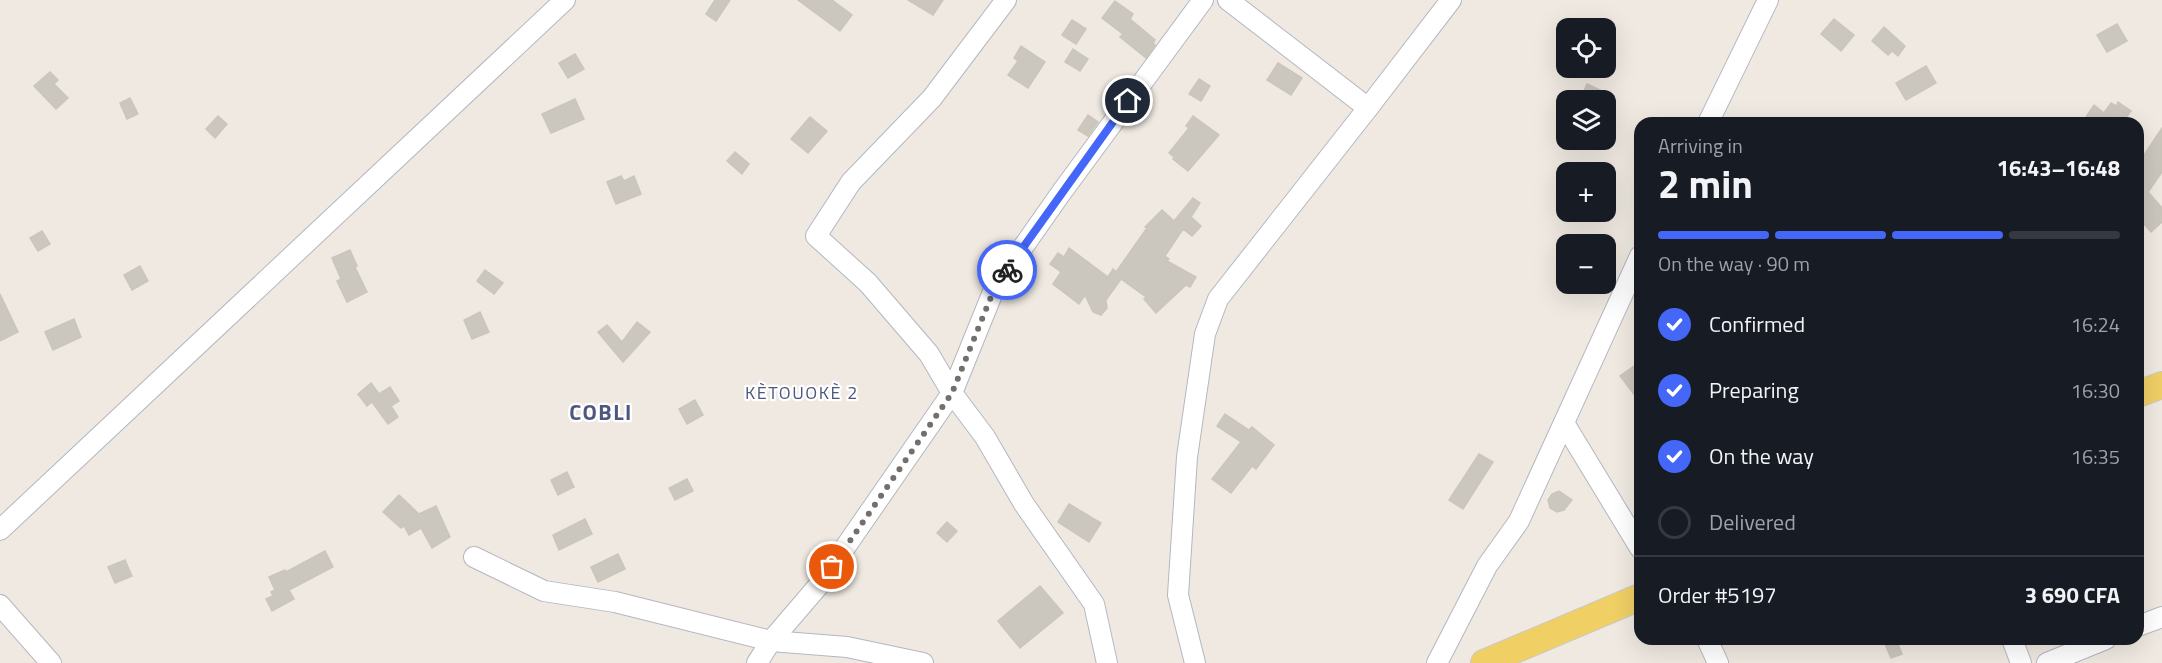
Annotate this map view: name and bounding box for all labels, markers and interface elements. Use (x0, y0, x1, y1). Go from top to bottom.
map controls (1556, 18, 1616, 294)
button: locate (1556, 18, 1616, 78)
pin (1102, 75, 1153, 126)
icon: home (1111, 84, 1144, 117)
button: layers (1556, 90, 1616, 150)
text: Arriving in (1658, 130, 1743, 161)
text: 16:43–16:48 (1997, 151, 2120, 185)
text: 2 min (1658, 154, 1753, 213)
button: + (1556, 162, 1616, 222)
button: − (1556, 234, 1616, 294)
courier (977, 240, 1037, 300)
text: On the way · 90 m (1658, 248, 1810, 279)
icon: bike (991, 254, 1024, 287)
text: Confirmed (1709, 307, 1805, 341)
icon: check (1658, 308, 1691, 341)
text: 16:24 (2071, 309, 2120, 340)
text: Preparing (1709, 373, 1799, 407)
icon: check (1658, 374, 1691, 407)
text: 16:30 (2071, 375, 2120, 406)
district label: KÈTOUOKÈ 2 (745, 379, 859, 406)
district label: COBLI (569, 395, 633, 429)
text: On the way (1709, 439, 1814, 473)
icon: check (1658, 440, 1691, 473)
text: 16:35 (2071, 441, 2120, 472)
text: Delivered (1709, 505, 1796, 539)
pin (806, 541, 857, 592)
icon: bag (815, 550, 848, 583)
text: Order #5197 (1658, 578, 1777, 612)
text: 3 690 CFA (2025, 578, 2120, 612)

